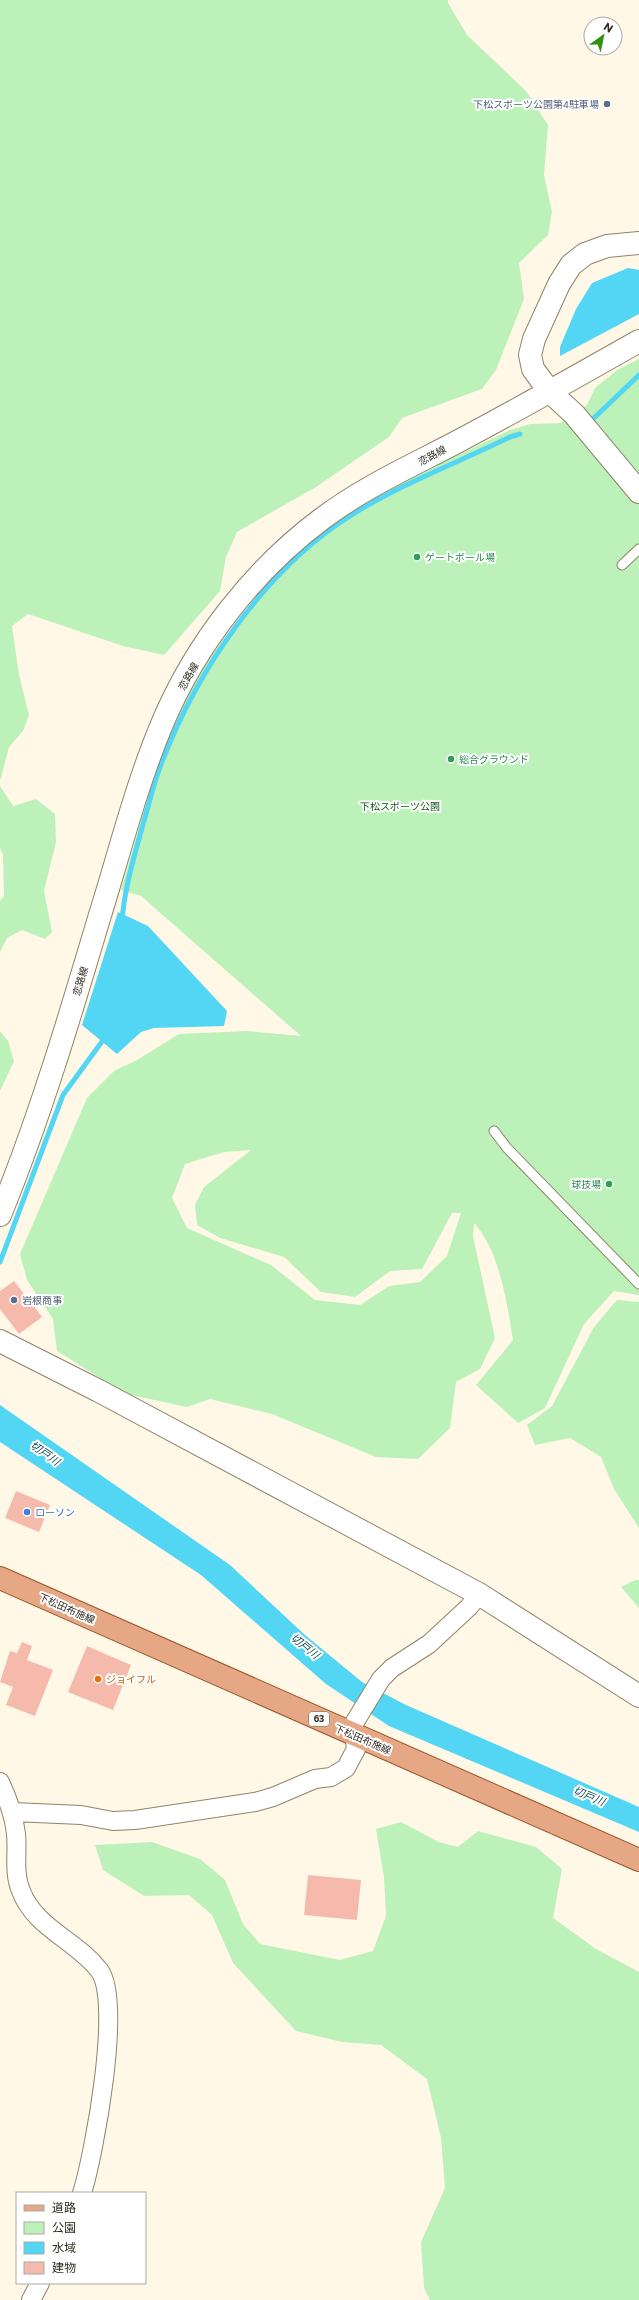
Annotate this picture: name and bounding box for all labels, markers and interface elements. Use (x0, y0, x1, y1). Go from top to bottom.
north arrow (583, 16, 623, 56)
text: N (602, 19, 616, 35)
place label: 下松スポーツ公園第4駐車場 (473, 98, 599, 110)
marker: 下松スポーツ公園第4駐車場 (602, 99, 612, 109)
street label: 恋路線 (416, 443, 448, 467)
place label: ゲートボール場 (425, 551, 495, 563)
marker: ゲートボール場 (412, 552, 422, 562)
street label: 恋路線 (175, 660, 201, 692)
place label: 総合グラウンド (459, 753, 529, 765)
marker: 総合グラウンド (446, 754, 456, 764)
park label: 下松スポーツ公園 (360, 800, 440, 812)
street label: 恋路線 (70, 965, 90, 997)
place label: 球技場 (571, 1178, 601, 1190)
marker: 球技場 (604, 1179, 614, 1189)
place label: 岩根商事 (22, 1294, 62, 1306)
marker: 岩根商事 (9, 1295, 19, 1305)
water label: 切戸川 (28, 1438, 63, 1468)
place label: ローソン (35, 1506, 75, 1518)
marker: ローソン (22, 1507, 32, 1517)
street label: 下松田布施線 (37, 1590, 97, 1626)
water label: 切戸川 (288, 1630, 323, 1662)
place label: ジョイフル (106, 1673, 156, 1685)
marker: ジョイフル (93, 1674, 103, 1684)
road number: 63 (309, 1712, 329, 1726)
street label: 下松田布施線 (333, 1722, 393, 1756)
water label: 切戸川 (571, 1783, 608, 1808)
legend (16, 2192, 146, 2284)
text: 道路 (52, 2200, 76, 2214)
text: 公園 (52, 2220, 76, 2234)
text: 水域 (52, 2240, 76, 2254)
text: 建物 (52, 2260, 76, 2274)

